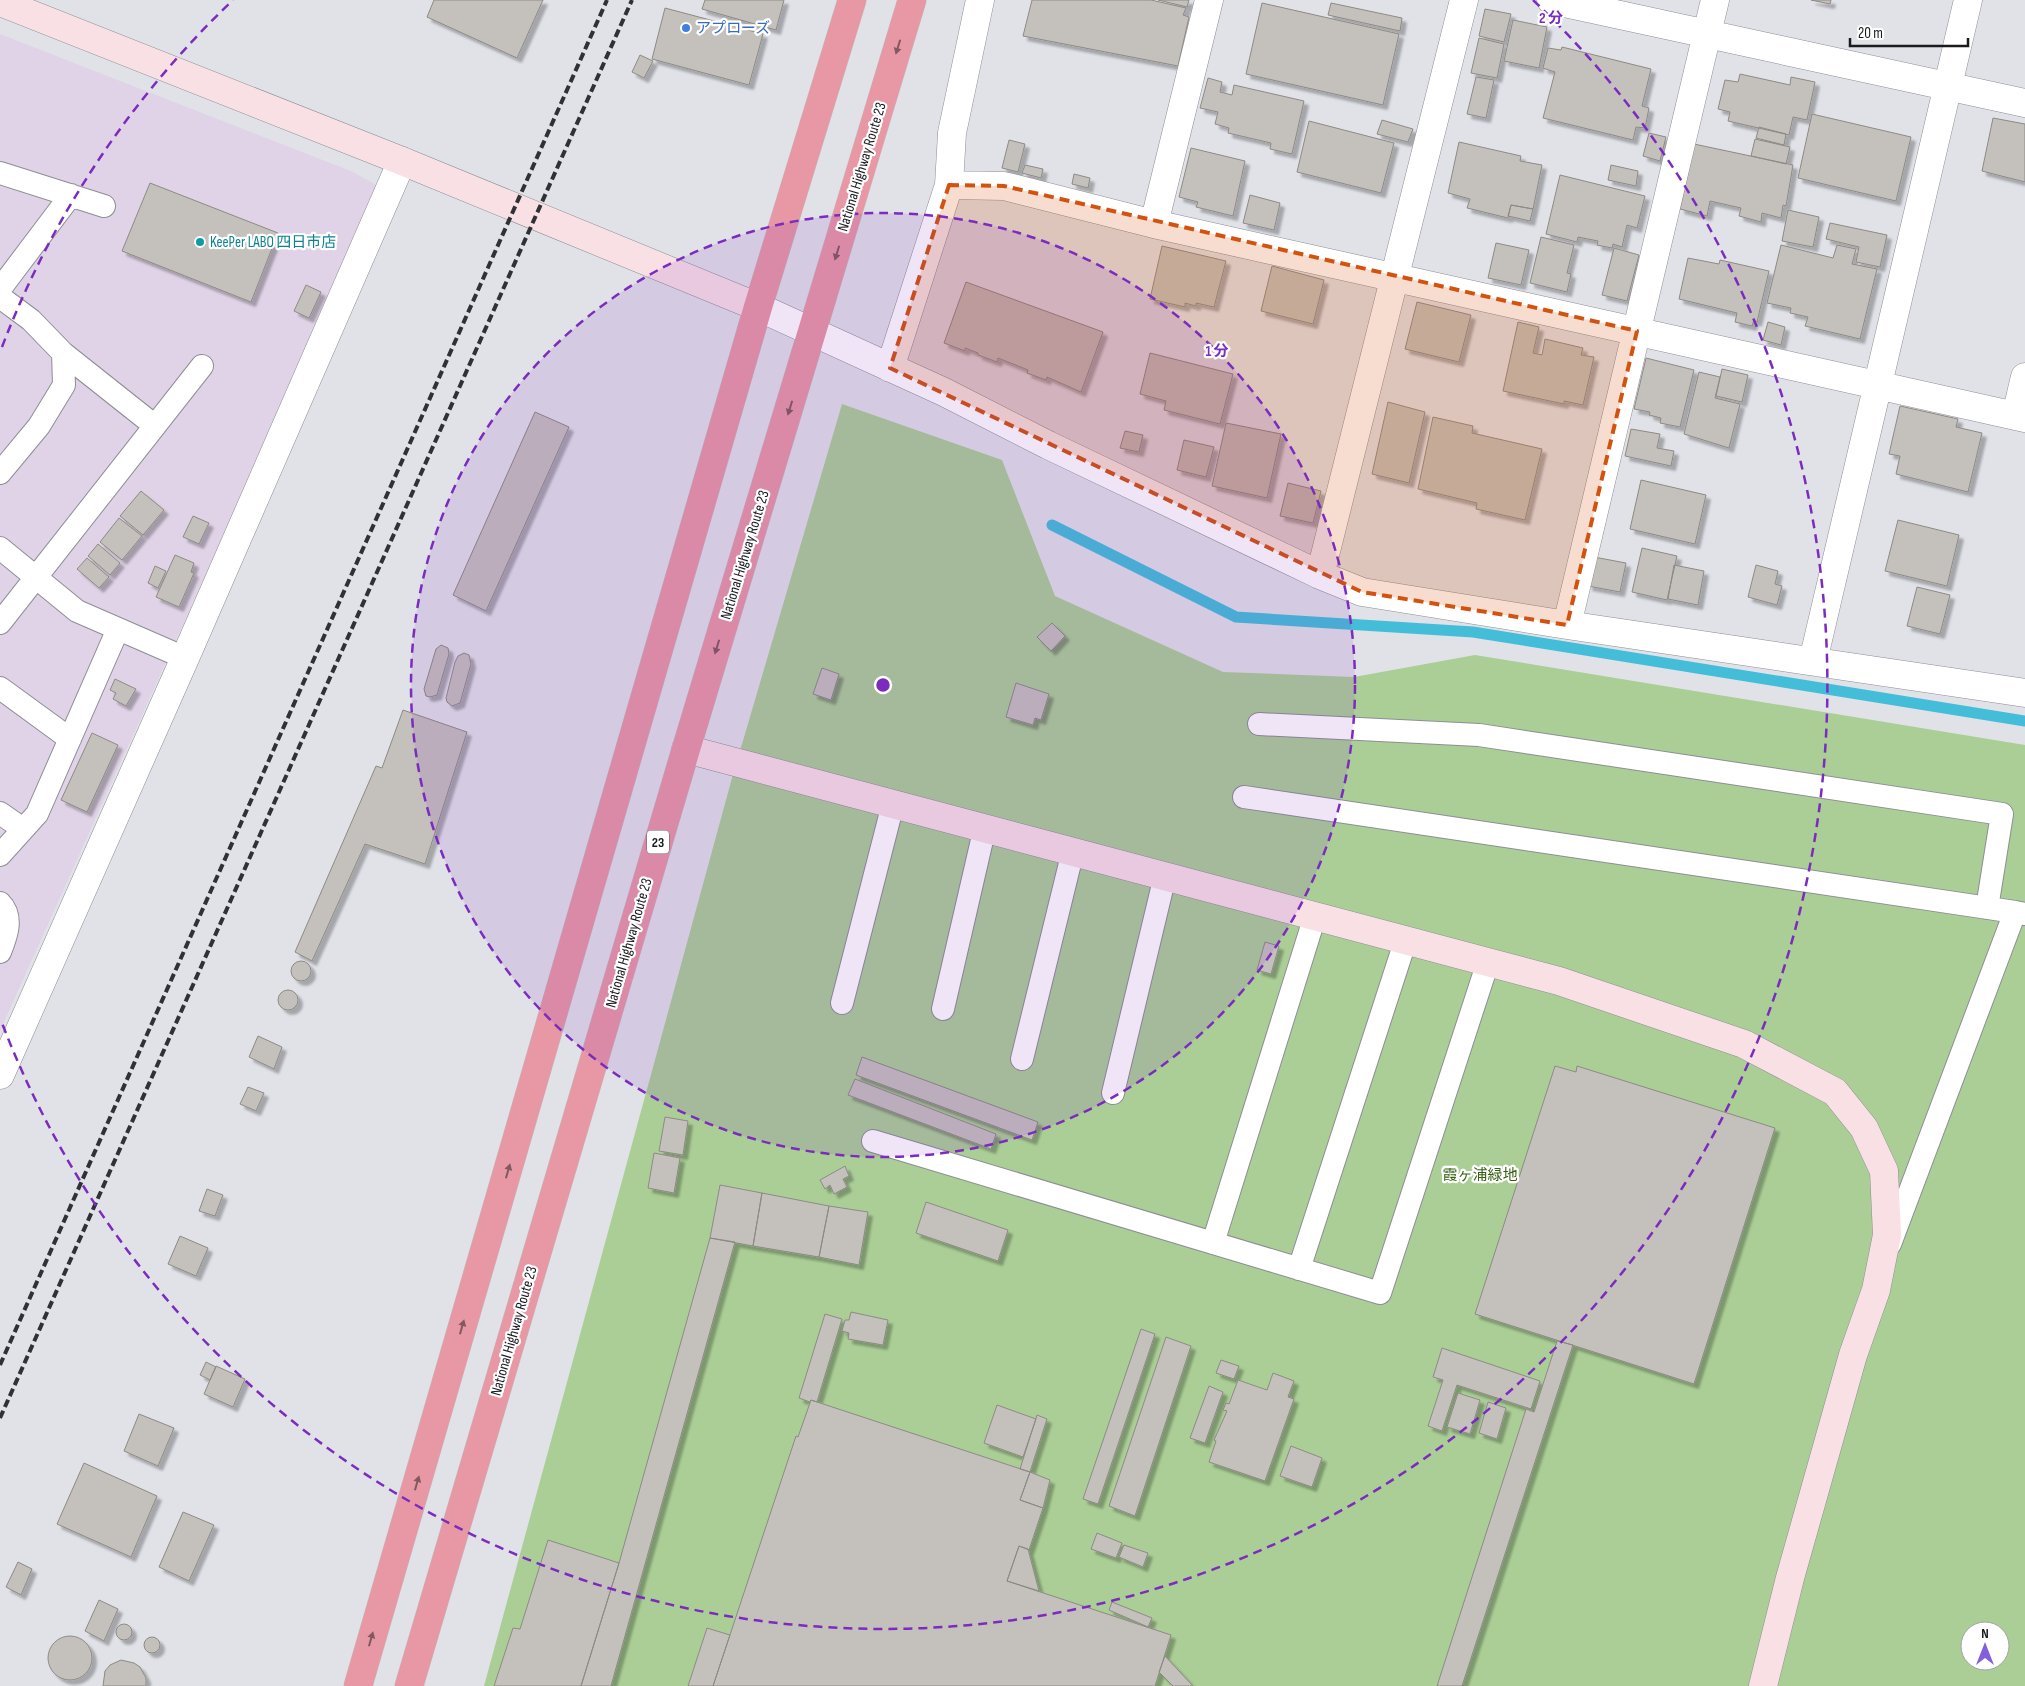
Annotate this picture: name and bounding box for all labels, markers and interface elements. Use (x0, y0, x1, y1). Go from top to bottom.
text: 2 分 (1539, 9, 1563, 28)
scale bar (1850, 15, 1968, 47)
place label: アプローズ (696, 19, 770, 38)
marker: アプローズ (680, 22, 692, 34)
text: 20 m (1858, 24, 1883, 43)
one-way arrow (894, 39, 902, 54)
street label: National Highway Route 23 (833, 100, 891, 234)
place label: KeePer LABO 四日市店 (210, 233, 336, 252)
marker: KeePer LABO 四日市店 (194, 236, 206, 248)
one-way arrow (832, 245, 840, 260)
text: 1 分 (1205, 342, 1229, 361)
one-way arrow (785, 401, 793, 416)
street label: National Highway Route 23 (716, 488, 774, 622)
one-way arrow (712, 640, 720, 655)
centre of rings (874, 676, 892, 694)
road number: 23 (647, 830, 669, 854)
street label: National Highway Route 23 (601, 876, 657, 1010)
one-way arrow (504, 1164, 512, 1179)
park label: 霞ヶ浦緑地 (1442, 1166, 1518, 1185)
street label: National Highway Route 23 (486, 1264, 542, 1398)
one-way arrow (459, 1320, 467, 1335)
one-way arrow (413, 1476, 421, 1491)
north arrow (1960, 1621, 2010, 1671)
text: N (1981, 1625, 1989, 1642)
one-way arrow (368, 1632, 376, 1647)

